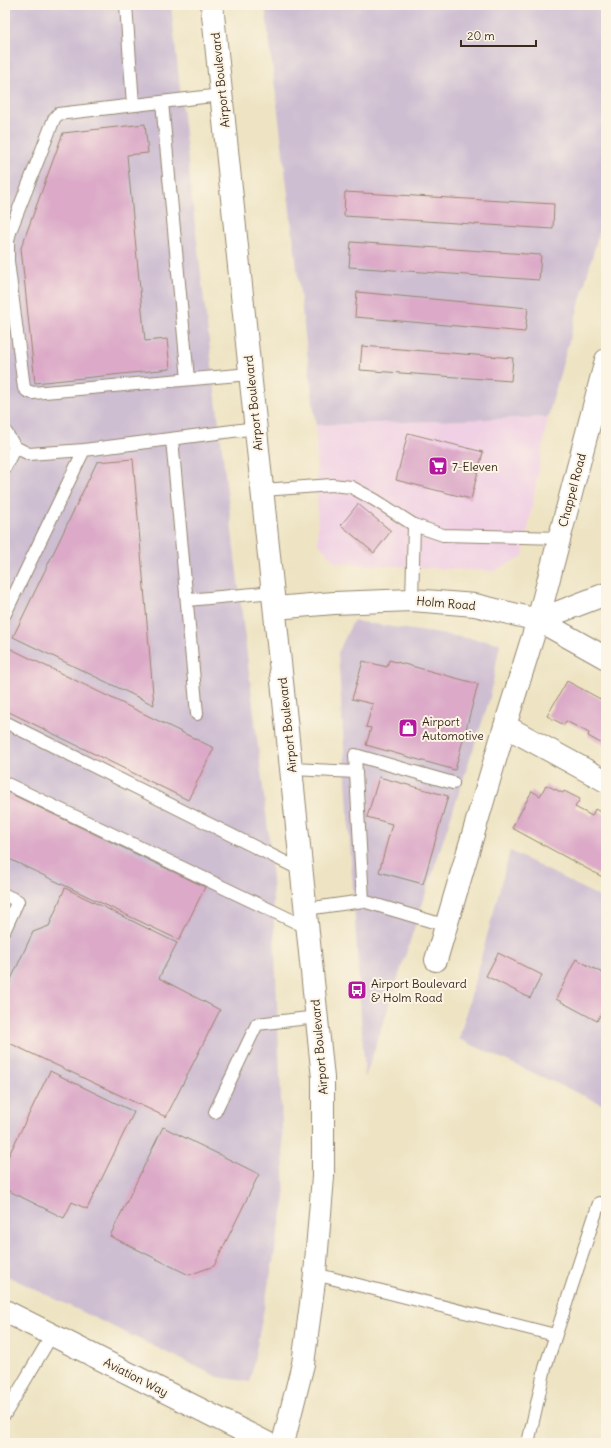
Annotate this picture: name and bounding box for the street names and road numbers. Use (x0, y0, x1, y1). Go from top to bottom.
street label: Airport Boulevard (208, 32, 232, 128)
street label: Airport Boulevard (241, 355, 265, 451)
street label: Chappel Road (555, 452, 589, 528)
street label: Holm Road (416, 593, 476, 613)
street label: Airport Boulevard (275, 677, 299, 773)
street label: Airport Boulevard (307, 999, 331, 1095)
street label: Aviation Way (101, 1354, 171, 1400)

